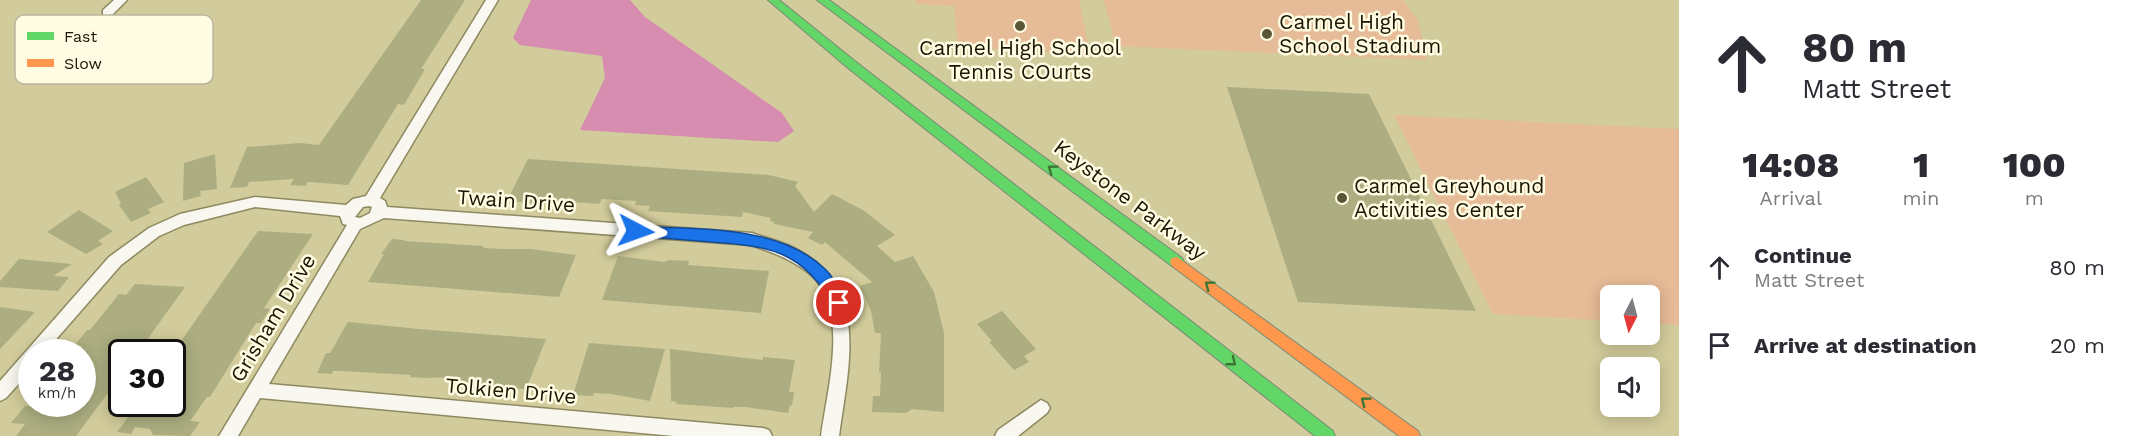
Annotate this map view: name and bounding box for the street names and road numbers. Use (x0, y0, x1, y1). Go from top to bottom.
street label: Keystone Parkway (1049, 134, 1212, 265)
street label: Twain Drive (456, 184, 576, 217)
street label: Grisham Drive (225, 249, 321, 386)
street label: Tolkien Drive (445, 372, 578, 409)

